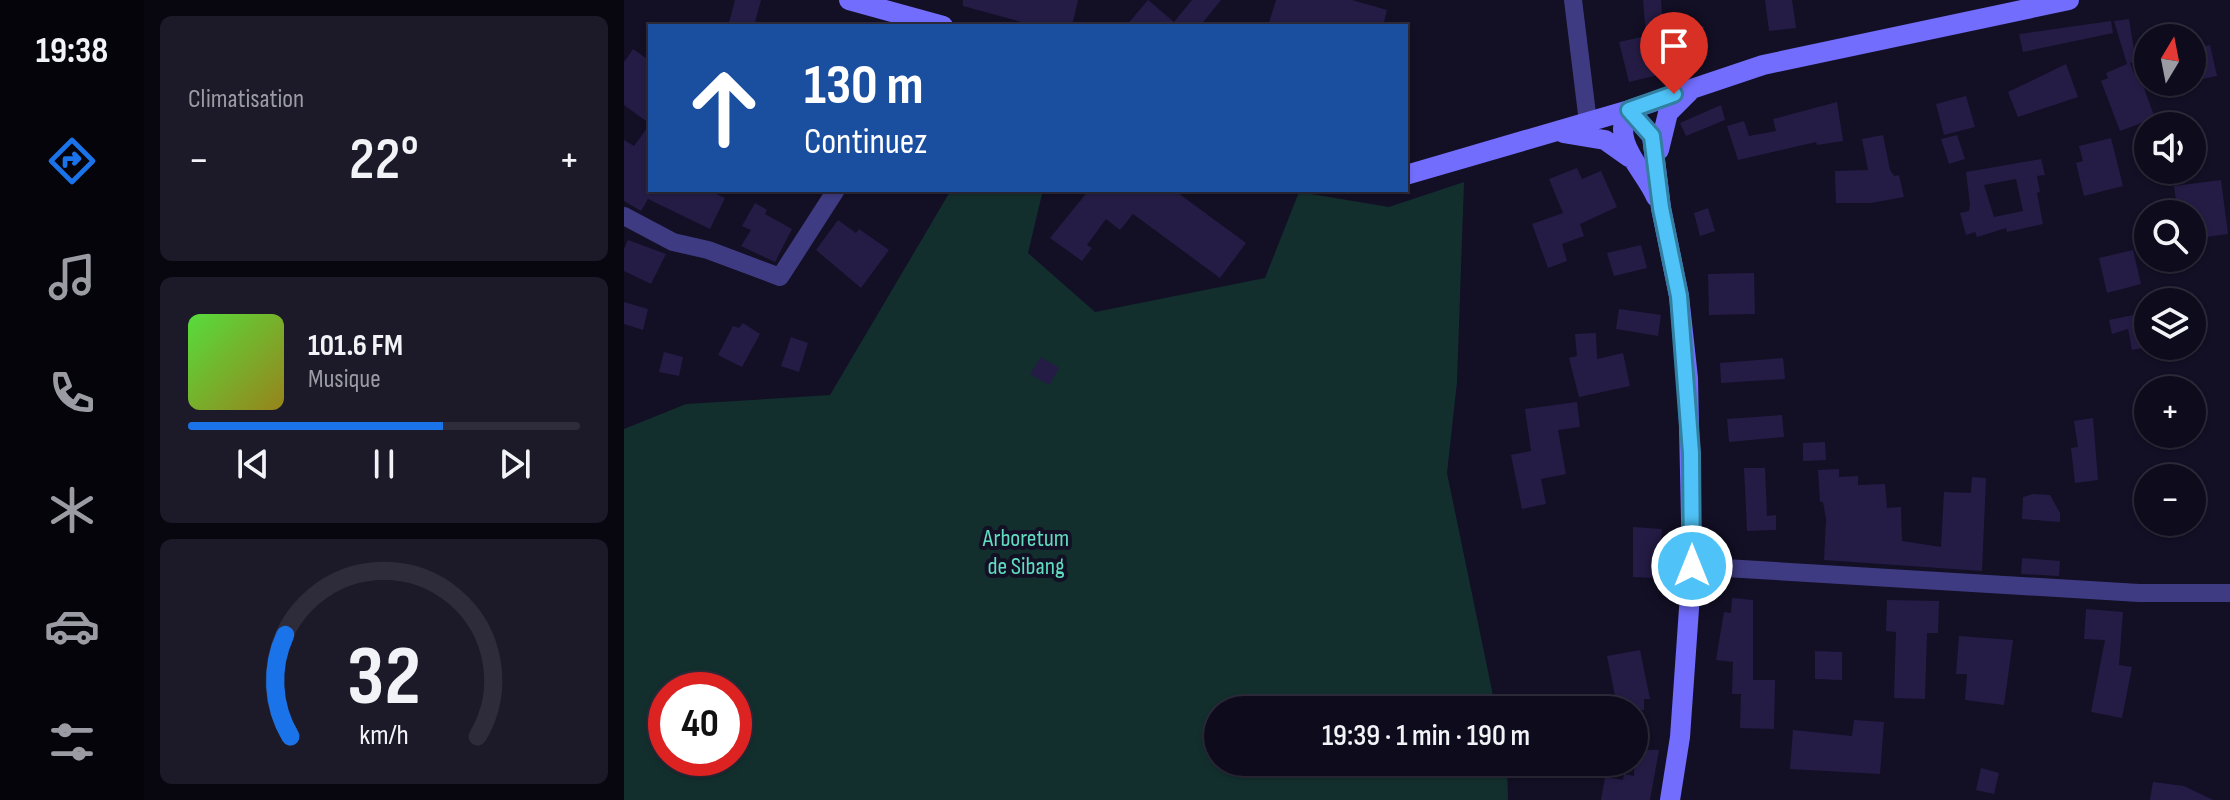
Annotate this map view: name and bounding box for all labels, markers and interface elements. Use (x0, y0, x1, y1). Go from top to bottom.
pin (1640, 12, 1708, 94)
icon: arrive (1652, 24, 1696, 68)
north arrow (2134, 24, 2206, 96)
map controls (2134, 24, 2206, 536)
text: 19:38 (36, 30, 108, 73)
text: 130 m (804, 53, 924, 120)
icon: ahead (672, 56, 776, 160)
text: Climatisation (188, 84, 304, 115)
button: sound (2134, 112, 2206, 184)
text: Continuez (804, 121, 927, 164)
text: 22° (349, 124, 419, 196)
icon: directions (44, 133, 100, 189)
text: − (188, 134, 210, 187)
text: + (558, 134, 580, 187)
button: search (2134, 200, 2206, 272)
icon: music (44, 249, 100, 305)
button: layers (2134, 288, 2206, 360)
text: 101.6 FM (308, 328, 403, 364)
text: Musique (308, 364, 381, 395)
icon: phone (44, 365, 100, 421)
button: + (2134, 376, 2206, 448)
icon: previous (231, 442, 275, 486)
icon: pause (362, 442, 406, 486)
icon: next (493, 442, 537, 486)
button: − (2134, 464, 2206, 536)
icon: climate (44, 482, 100, 538)
park label: Arboretum de Sibang (982, 524, 1069, 581)
position arrow (1650, 524, 1734, 608)
icon: car (44, 598, 100, 654)
text: 32 (347, 628, 421, 728)
speed limit sign: 40 (648, 672, 752, 776)
icon: filters (44, 714, 100, 770)
text: 19:39 · 1 min · 190 m (1322, 718, 1530, 754)
text: km/h (359, 719, 409, 754)

